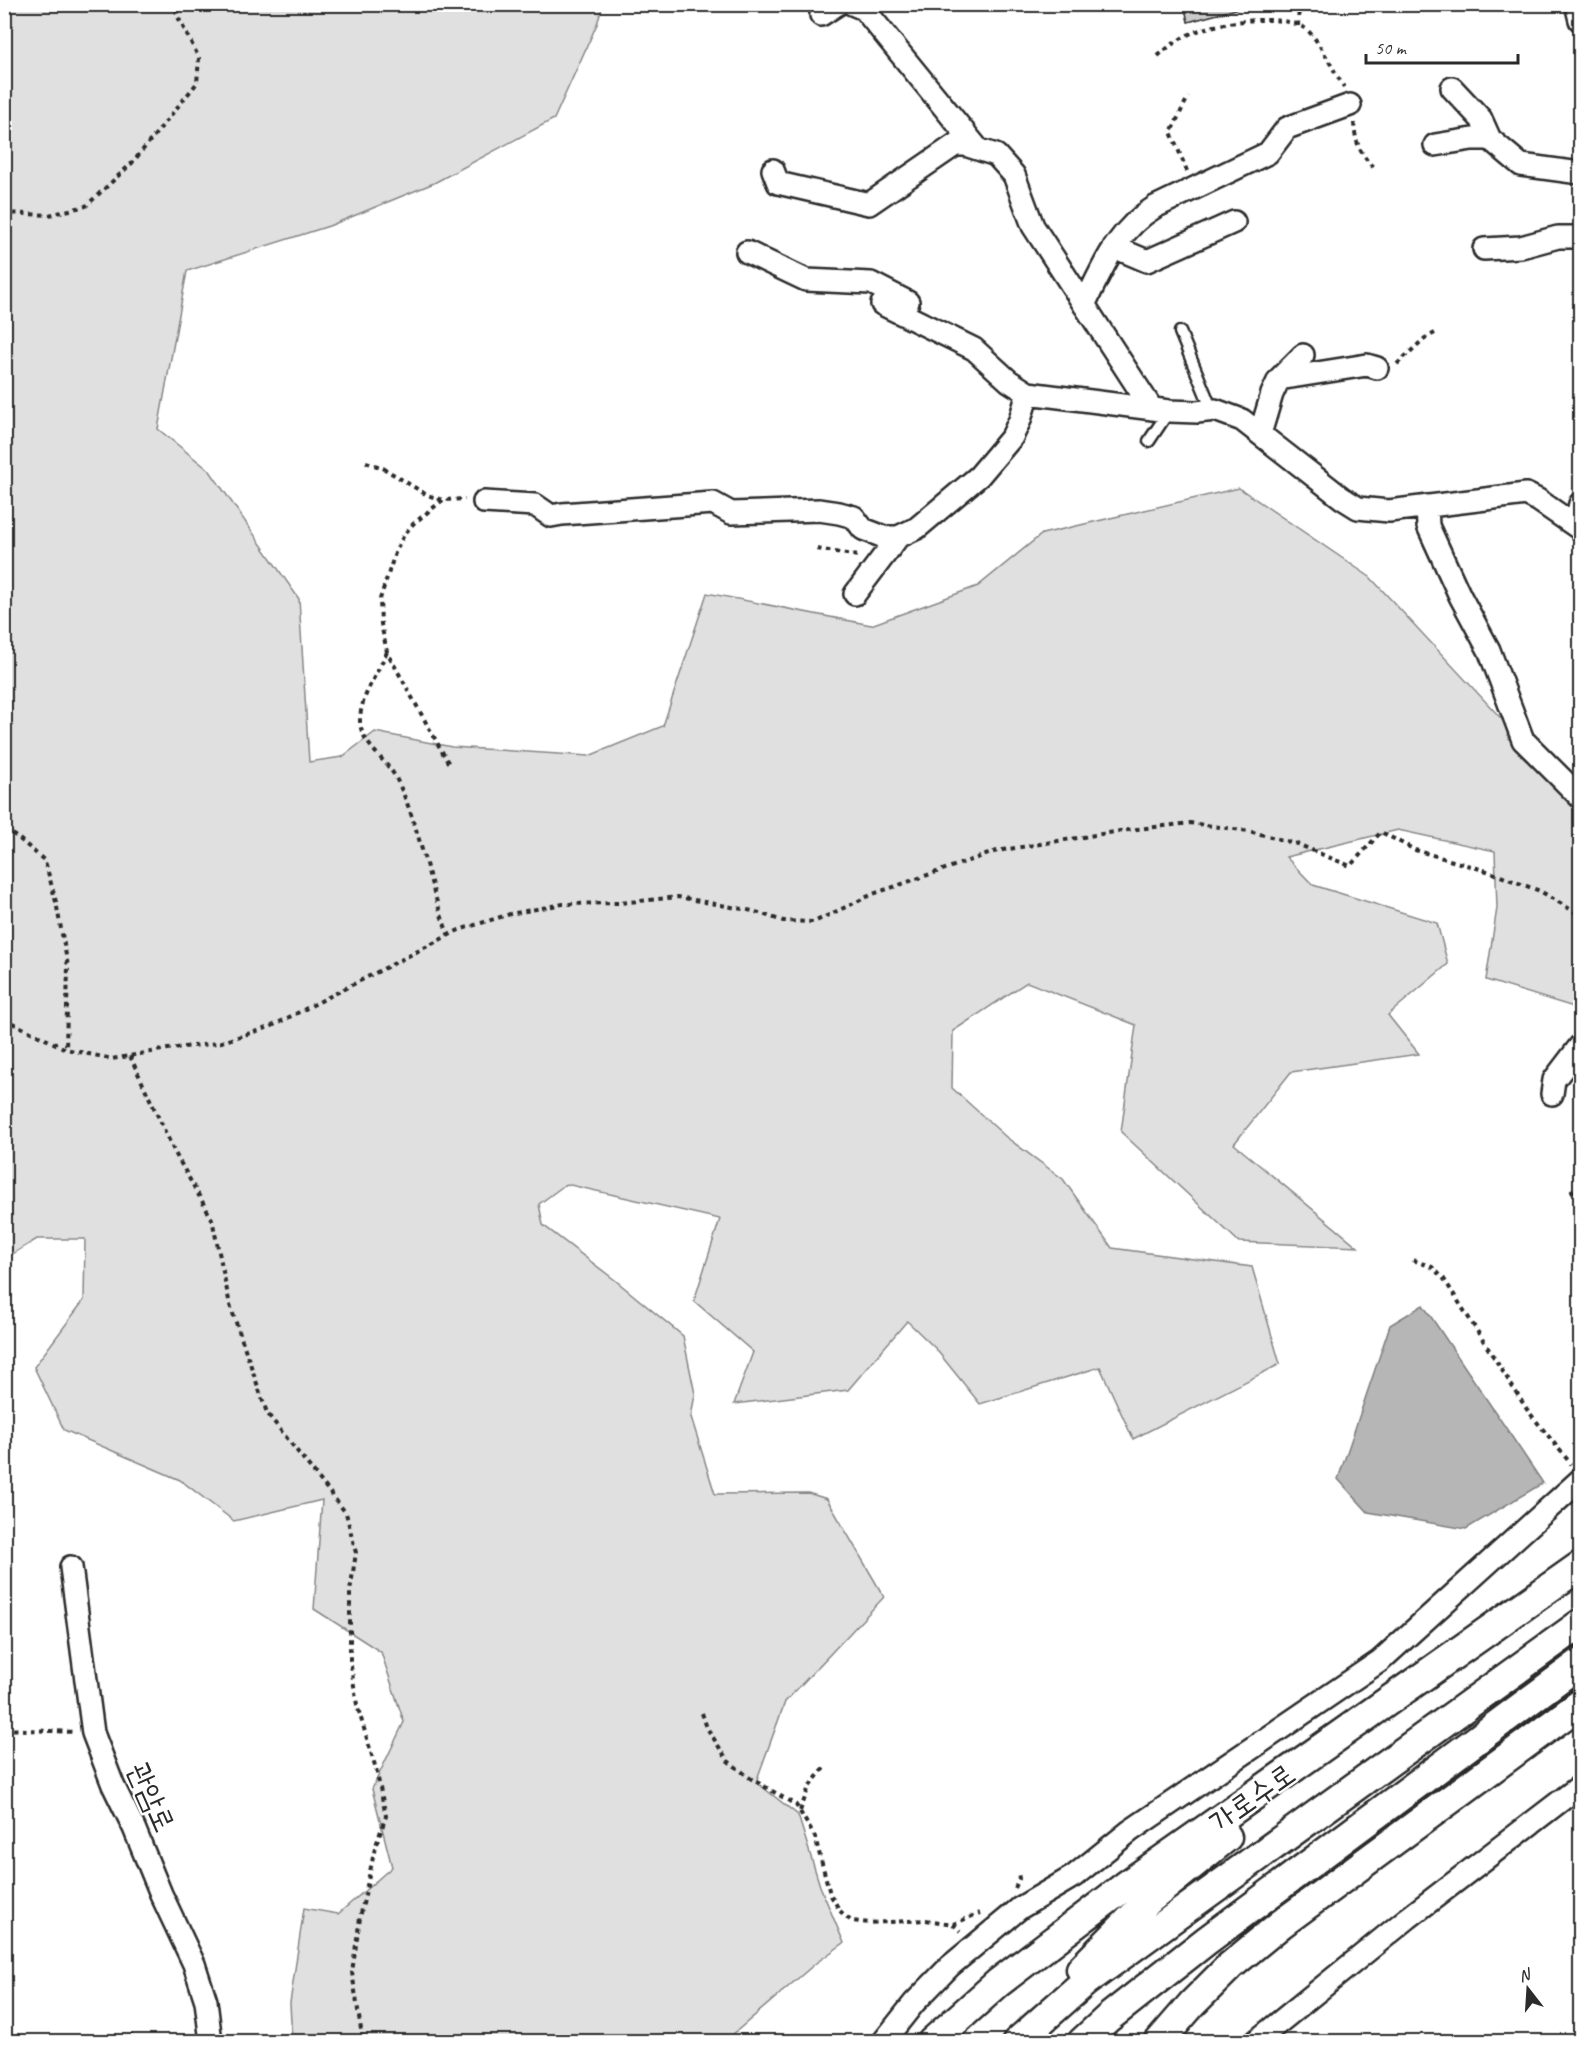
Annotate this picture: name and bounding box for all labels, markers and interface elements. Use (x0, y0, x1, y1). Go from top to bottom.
scale bar (1366, 27, 1518, 65)
text: 50 m (1375, 37, 1408, 59)
street label: 가로수로 (1202, 1755, 1302, 1841)
street label: 관암로 (120, 1756, 184, 1838)
north arrow (1498, 1959, 1558, 2019)
text: N (1516, 1964, 1535, 1987)

